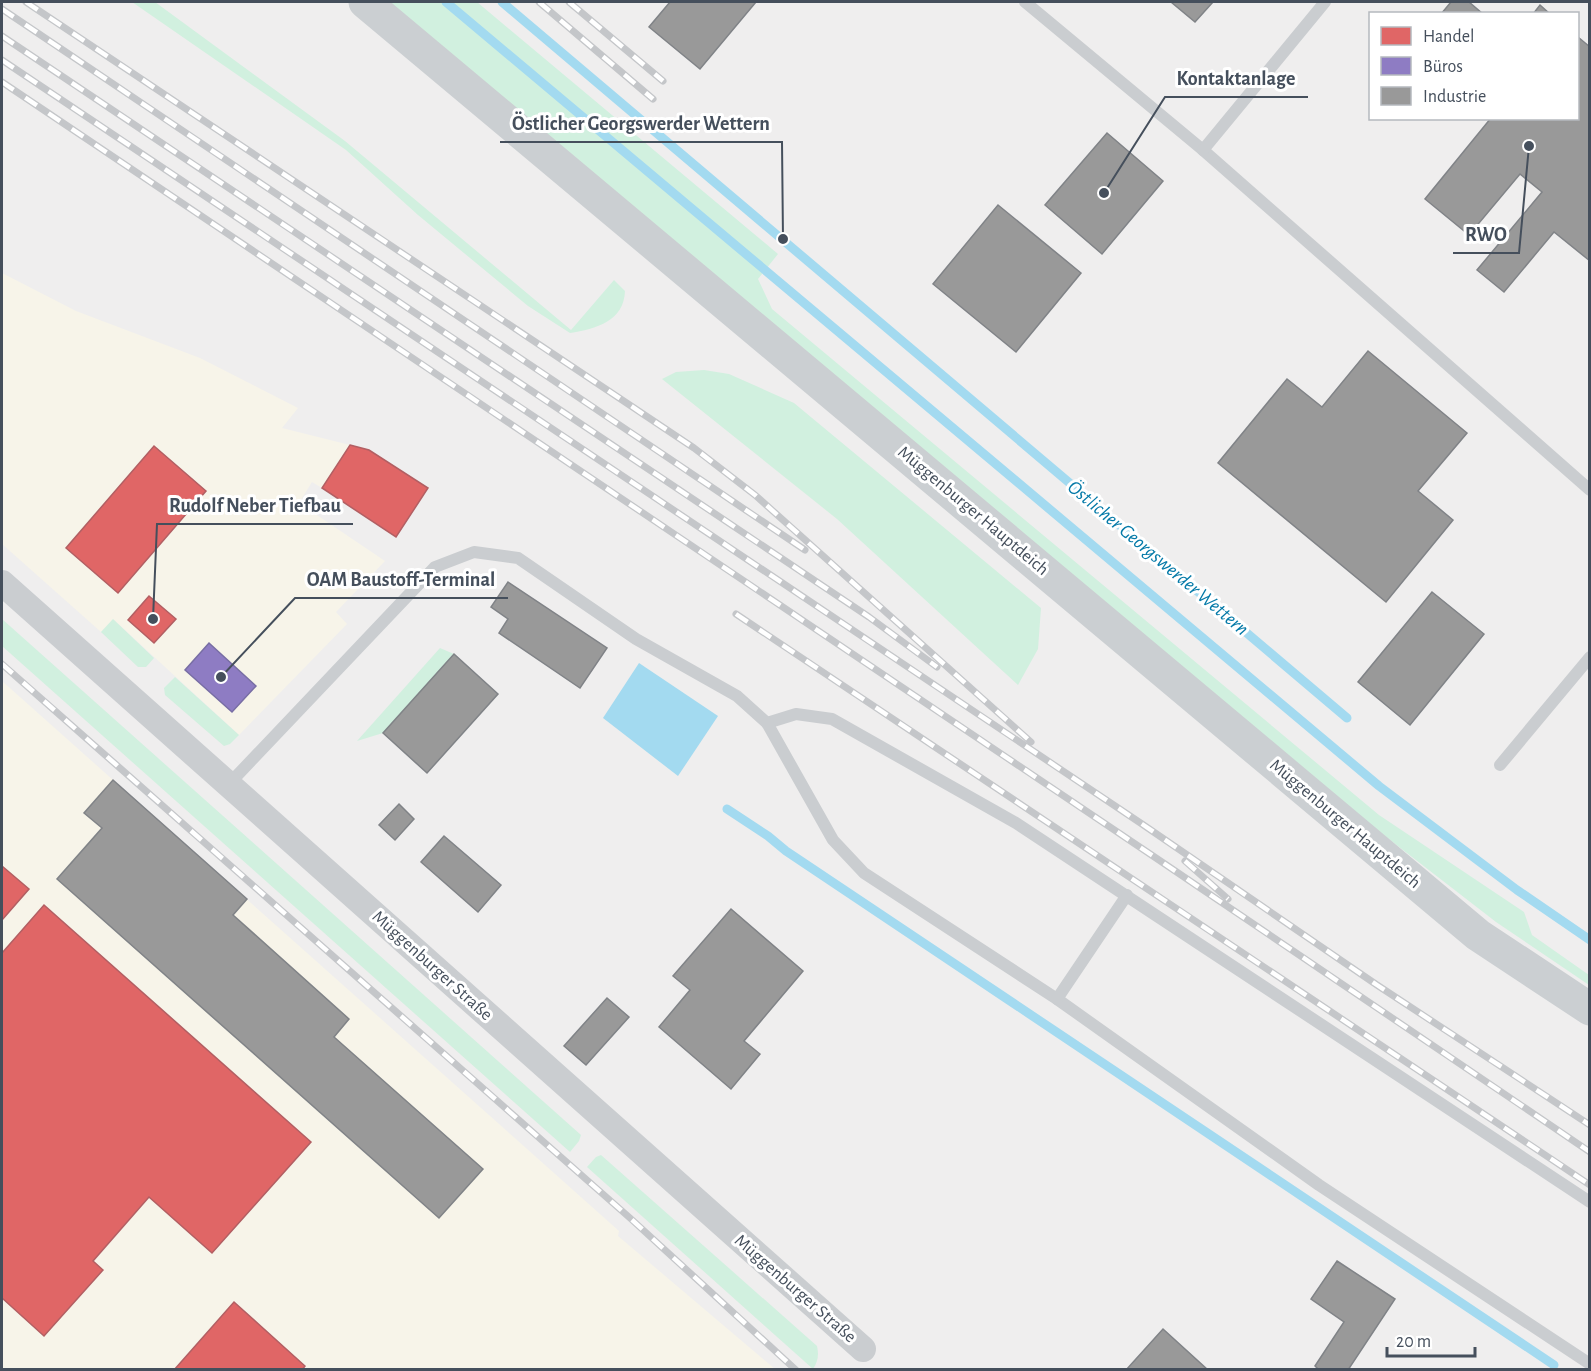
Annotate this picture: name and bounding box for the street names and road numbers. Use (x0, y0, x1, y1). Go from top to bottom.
street label: Müggenburger Hauptdeich (894, 443, 1052, 579)
street label: Müggenburger Hauptdeich (1266, 756, 1424, 892)
street label: Müggenburger Straße (369, 908, 495, 1024)
street label: Müggenburger Straße (731, 1232, 859, 1346)

